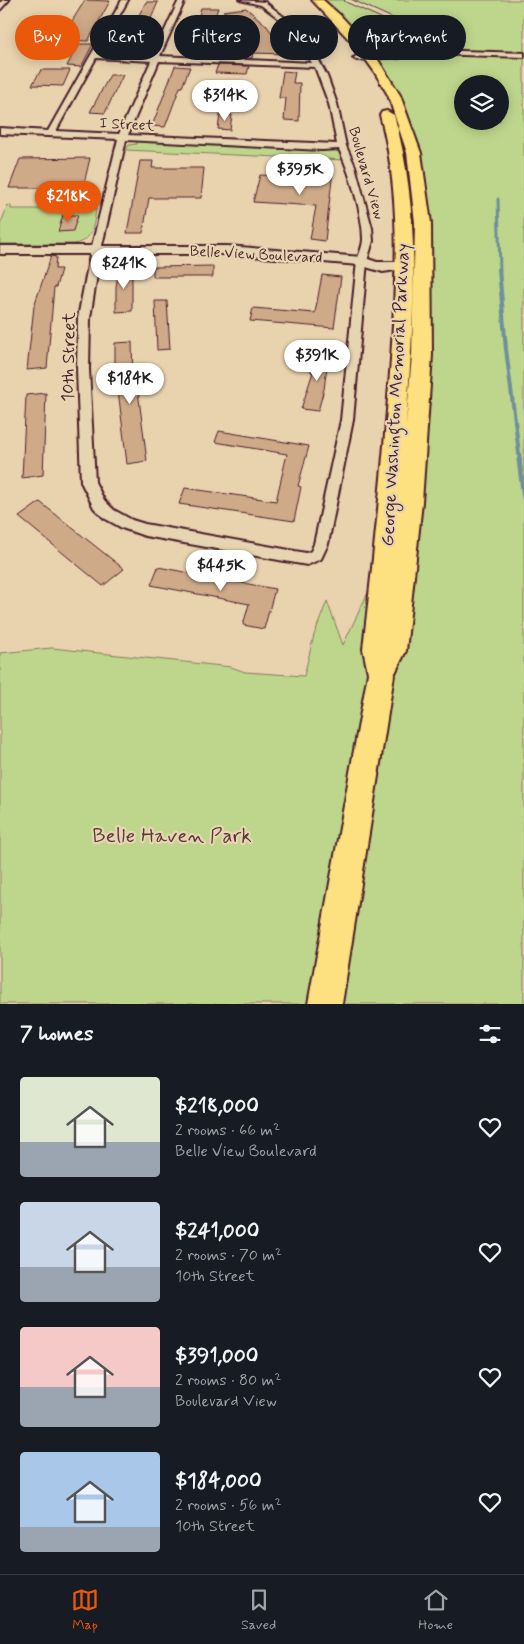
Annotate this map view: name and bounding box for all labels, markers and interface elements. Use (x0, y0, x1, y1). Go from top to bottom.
chip: Buy (15, 15, 80, 60)
chip: Rent (90, 15, 164, 60)
chip: Filters (174, 15, 260, 60)
chip: New (270, 15, 338, 60)
chip: Apartment (348, 15, 466, 60)
map controls (454, 75, 509, 130)
button: layers (454, 75, 509, 130)
pin: $314K (190, 80, 260, 122)
text: $314K (203, 85, 247, 106)
street label: I Street (99, 114, 155, 136)
street label: Boulevard View (343, 125, 389, 222)
pin: $395K (265, 154, 335, 196)
text: $395K (277, 159, 323, 180)
pin: $218K (33, 180, 103, 223)
text: $218K (46, 186, 90, 207)
street label: Belle View Boulevard (189, 242, 323, 268)
street label: George Washington Memorial Parkway (376, 243, 418, 547)
pin: $241K (89, 248, 159, 290)
text: $241K (102, 253, 146, 274)
street label: 10th Street (56, 311, 82, 402)
pin: $391K (282, 340, 352, 382)
text: $391K (295, 345, 339, 366)
pin: $184K (95, 362, 165, 405)
text: $184K (107, 368, 153, 389)
pin: $445K (186, 550, 256, 592)
text: $445K (197, 555, 245, 576)
park label: Belle Haven Park (92, 822, 252, 850)
text: 7 homes (20, 1020, 93, 1048)
icon: filters (476, 1020, 504, 1048)
text: $218,000 (175, 1092, 259, 1120)
icon: home (60, 1097, 120, 1157)
icon: heart (476, 1113, 504, 1141)
text: 2 rooms · 66 m² (175, 1120, 280, 1141)
text: Belle View Boulevard (175, 1141, 317, 1162)
text: $241,000 (175, 1217, 259, 1245)
icon: home (60, 1222, 120, 1282)
icon: heart (476, 1238, 504, 1266)
text: 2 rooms · 70 m² (175, 1245, 282, 1266)
text: 10th Street (175, 1266, 255, 1287)
text: $391,000 (175, 1342, 258, 1370)
icon: home (60, 1347, 120, 1407)
icon: heart (476, 1363, 504, 1391)
text: 2 rooms · 80 m² (175, 1370, 281, 1391)
text: Boulevard View (175, 1391, 277, 1412)
text: $184,000 (175, 1467, 262, 1495)
icon: home (60, 1472, 120, 1532)
icon: heart (476, 1488, 504, 1516)
text: 2 rooms · 56 m² (175, 1495, 282, 1516)
text: 10th Street (175, 1516, 255, 1537)
tab: Map (71, 1586, 99, 1634)
tab: Saved (241, 1586, 276, 1634)
tab: Home (418, 1586, 453, 1634)

